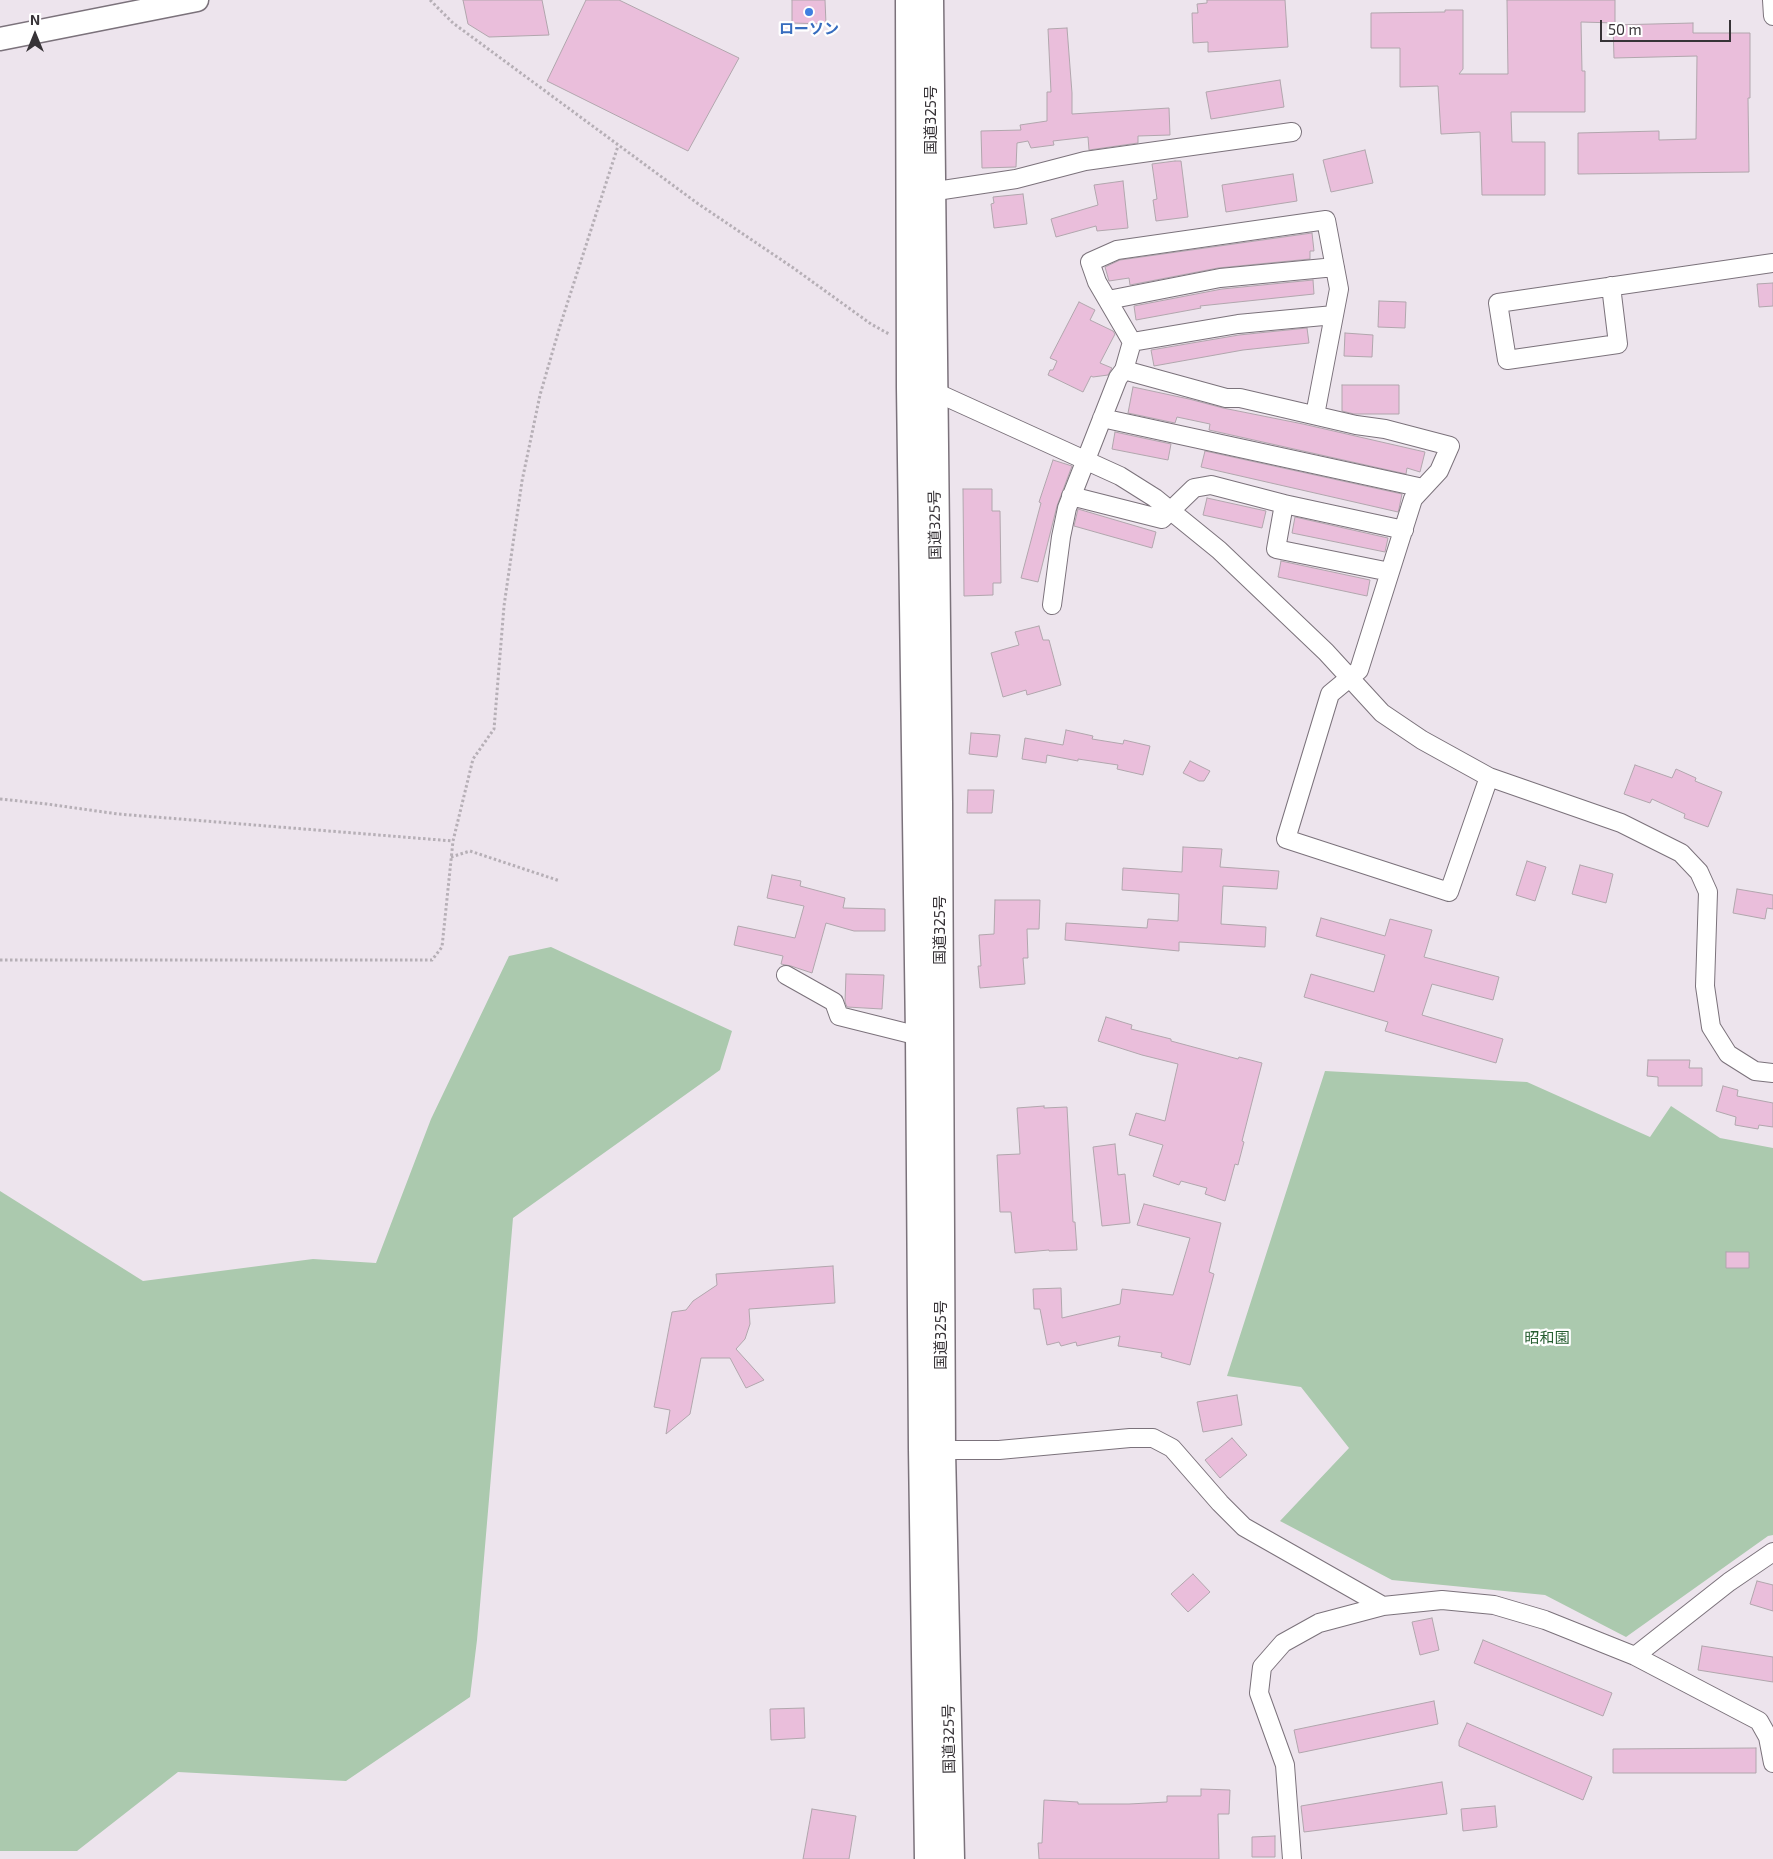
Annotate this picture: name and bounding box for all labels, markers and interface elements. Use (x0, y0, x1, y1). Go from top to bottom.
marker: ローソン (803, 6, 815, 18)
north arrow (10, 10, 60, 60)
scale bar (1603, 10, 1734, 42)
text: N (30, 11, 40, 28)
place label: ローソン (779, 20, 839, 38)
text: 50 m (1608, 20, 1642, 38)
street label: 国道325号 (922, 85, 940, 155)
street label: 国道325号 (925, 490, 945, 560)
street label: 国道325号 (931, 895, 949, 965)
street label: 国道325号 (932, 1300, 950, 1370)
park label: 昭和園 (1525, 1329, 1569, 1347)
street label: 国道325号 (939, 1704, 959, 1774)

